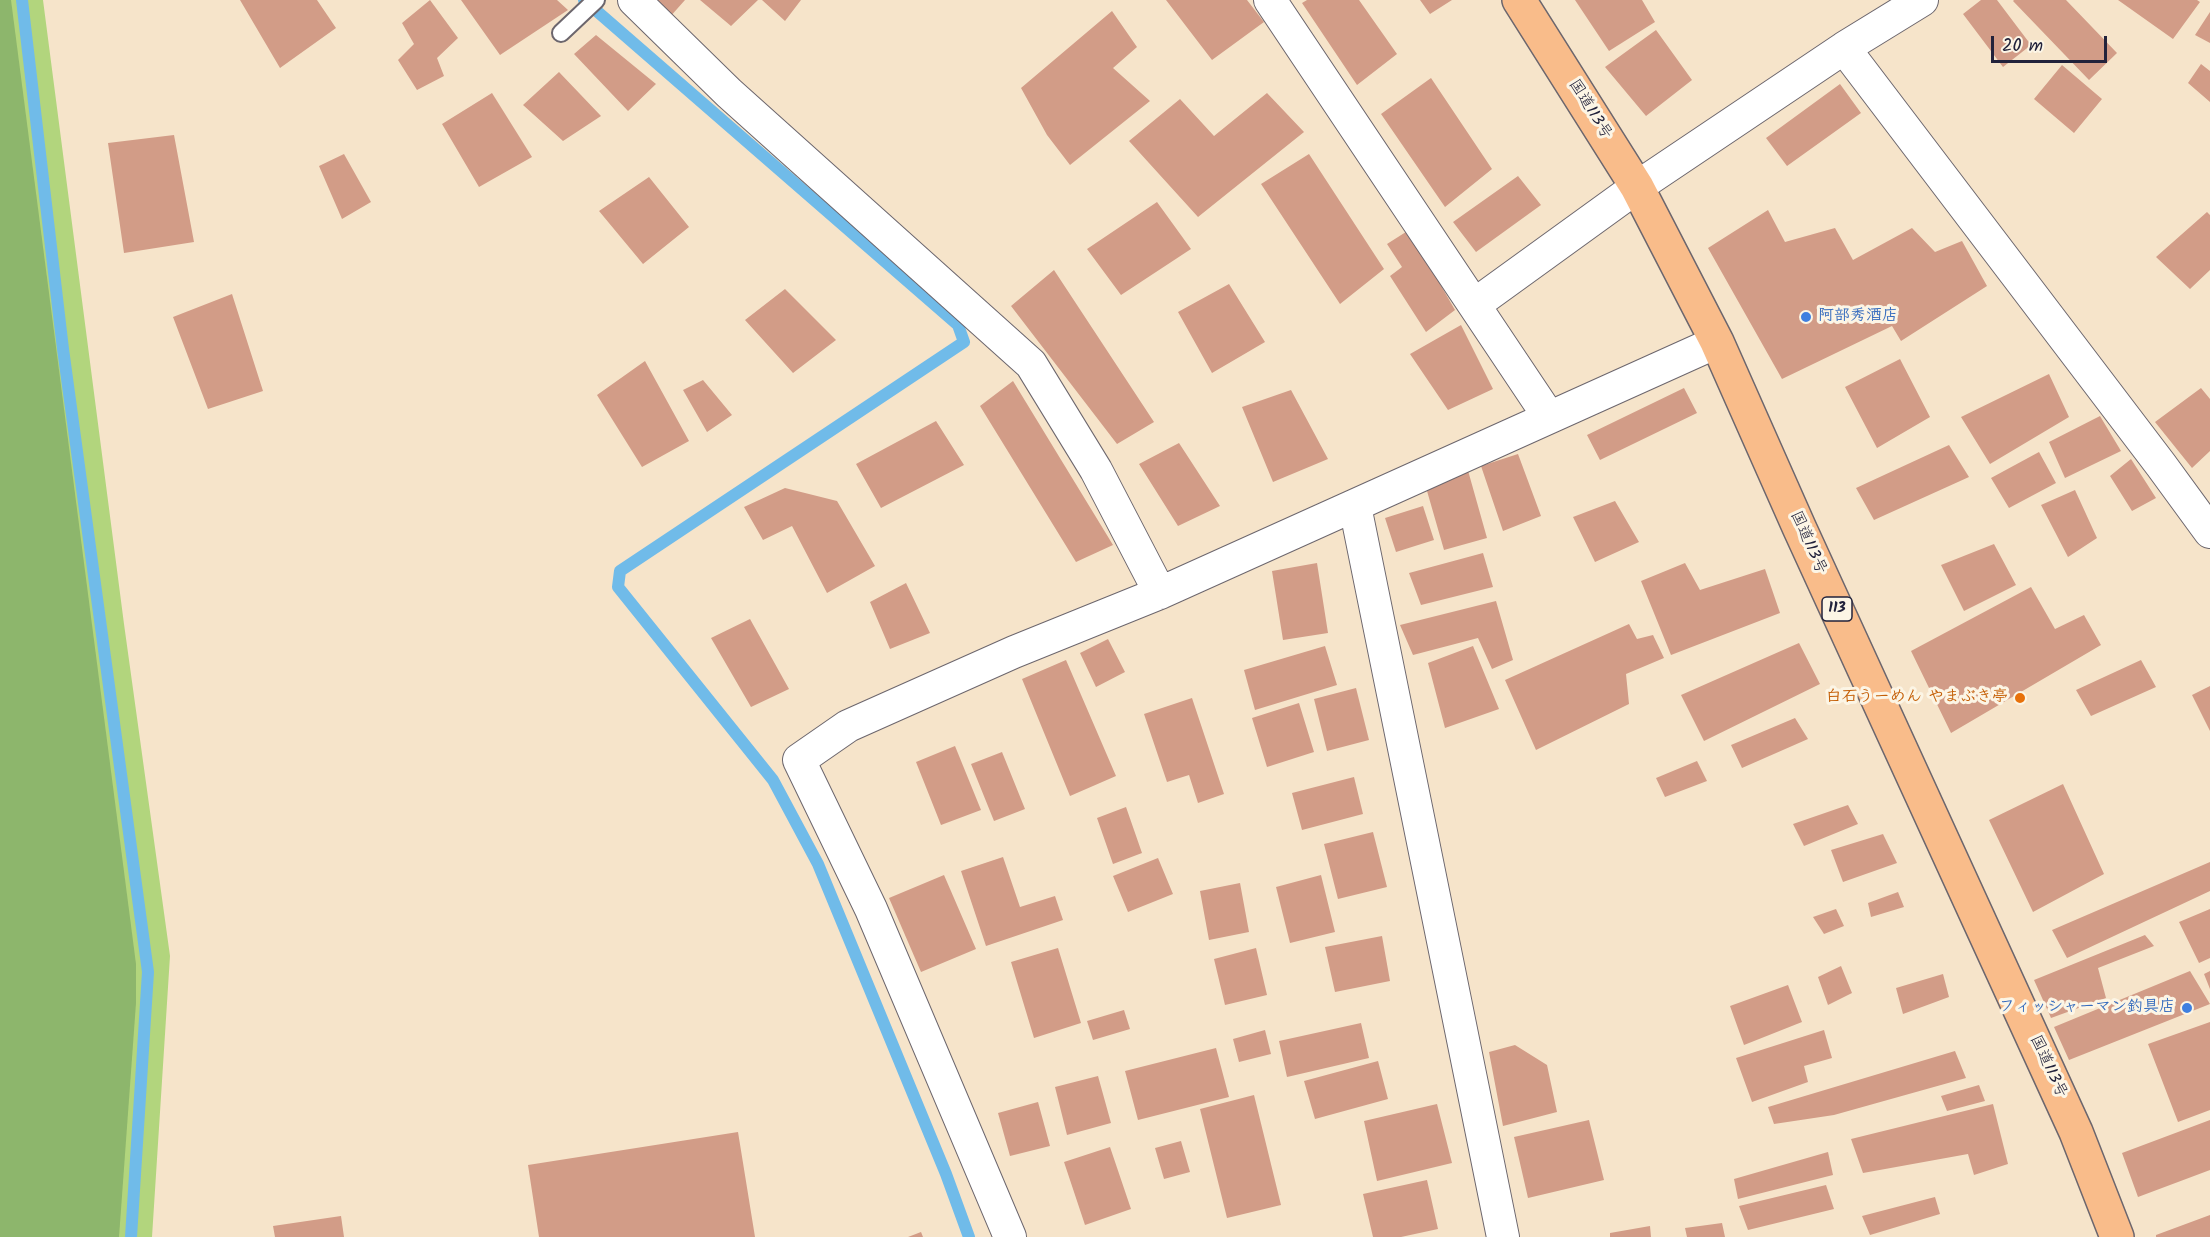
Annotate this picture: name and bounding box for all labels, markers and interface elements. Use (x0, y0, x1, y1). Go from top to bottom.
scale bar (1994, 24, 2110, 62)
text: 20 m (2002, 32, 2043, 61)
street label: 国道113号 (1563, 76, 1615, 144)
place label: 阿部秀酒店 (1818, 307, 1898, 327)
marker: 阿部秀酒店 (1799, 310, 1813, 324)
street label: 国道113号 (1785, 508, 1829, 578)
road number: 113 (1822, 597, 1852, 621)
place label: 白石うーめん やまぶき亭 (1826, 688, 2008, 708)
marker: 白石うーめん やまぶき亭 (2013, 691, 2027, 705)
place label: フィッシャーマン釣具店 (1999, 998, 2175, 1018)
marker: フィッシャーマン釣具店 (2180, 1001, 2194, 1015)
street label: 国道113号 (2024, 1032, 2070, 1102)

